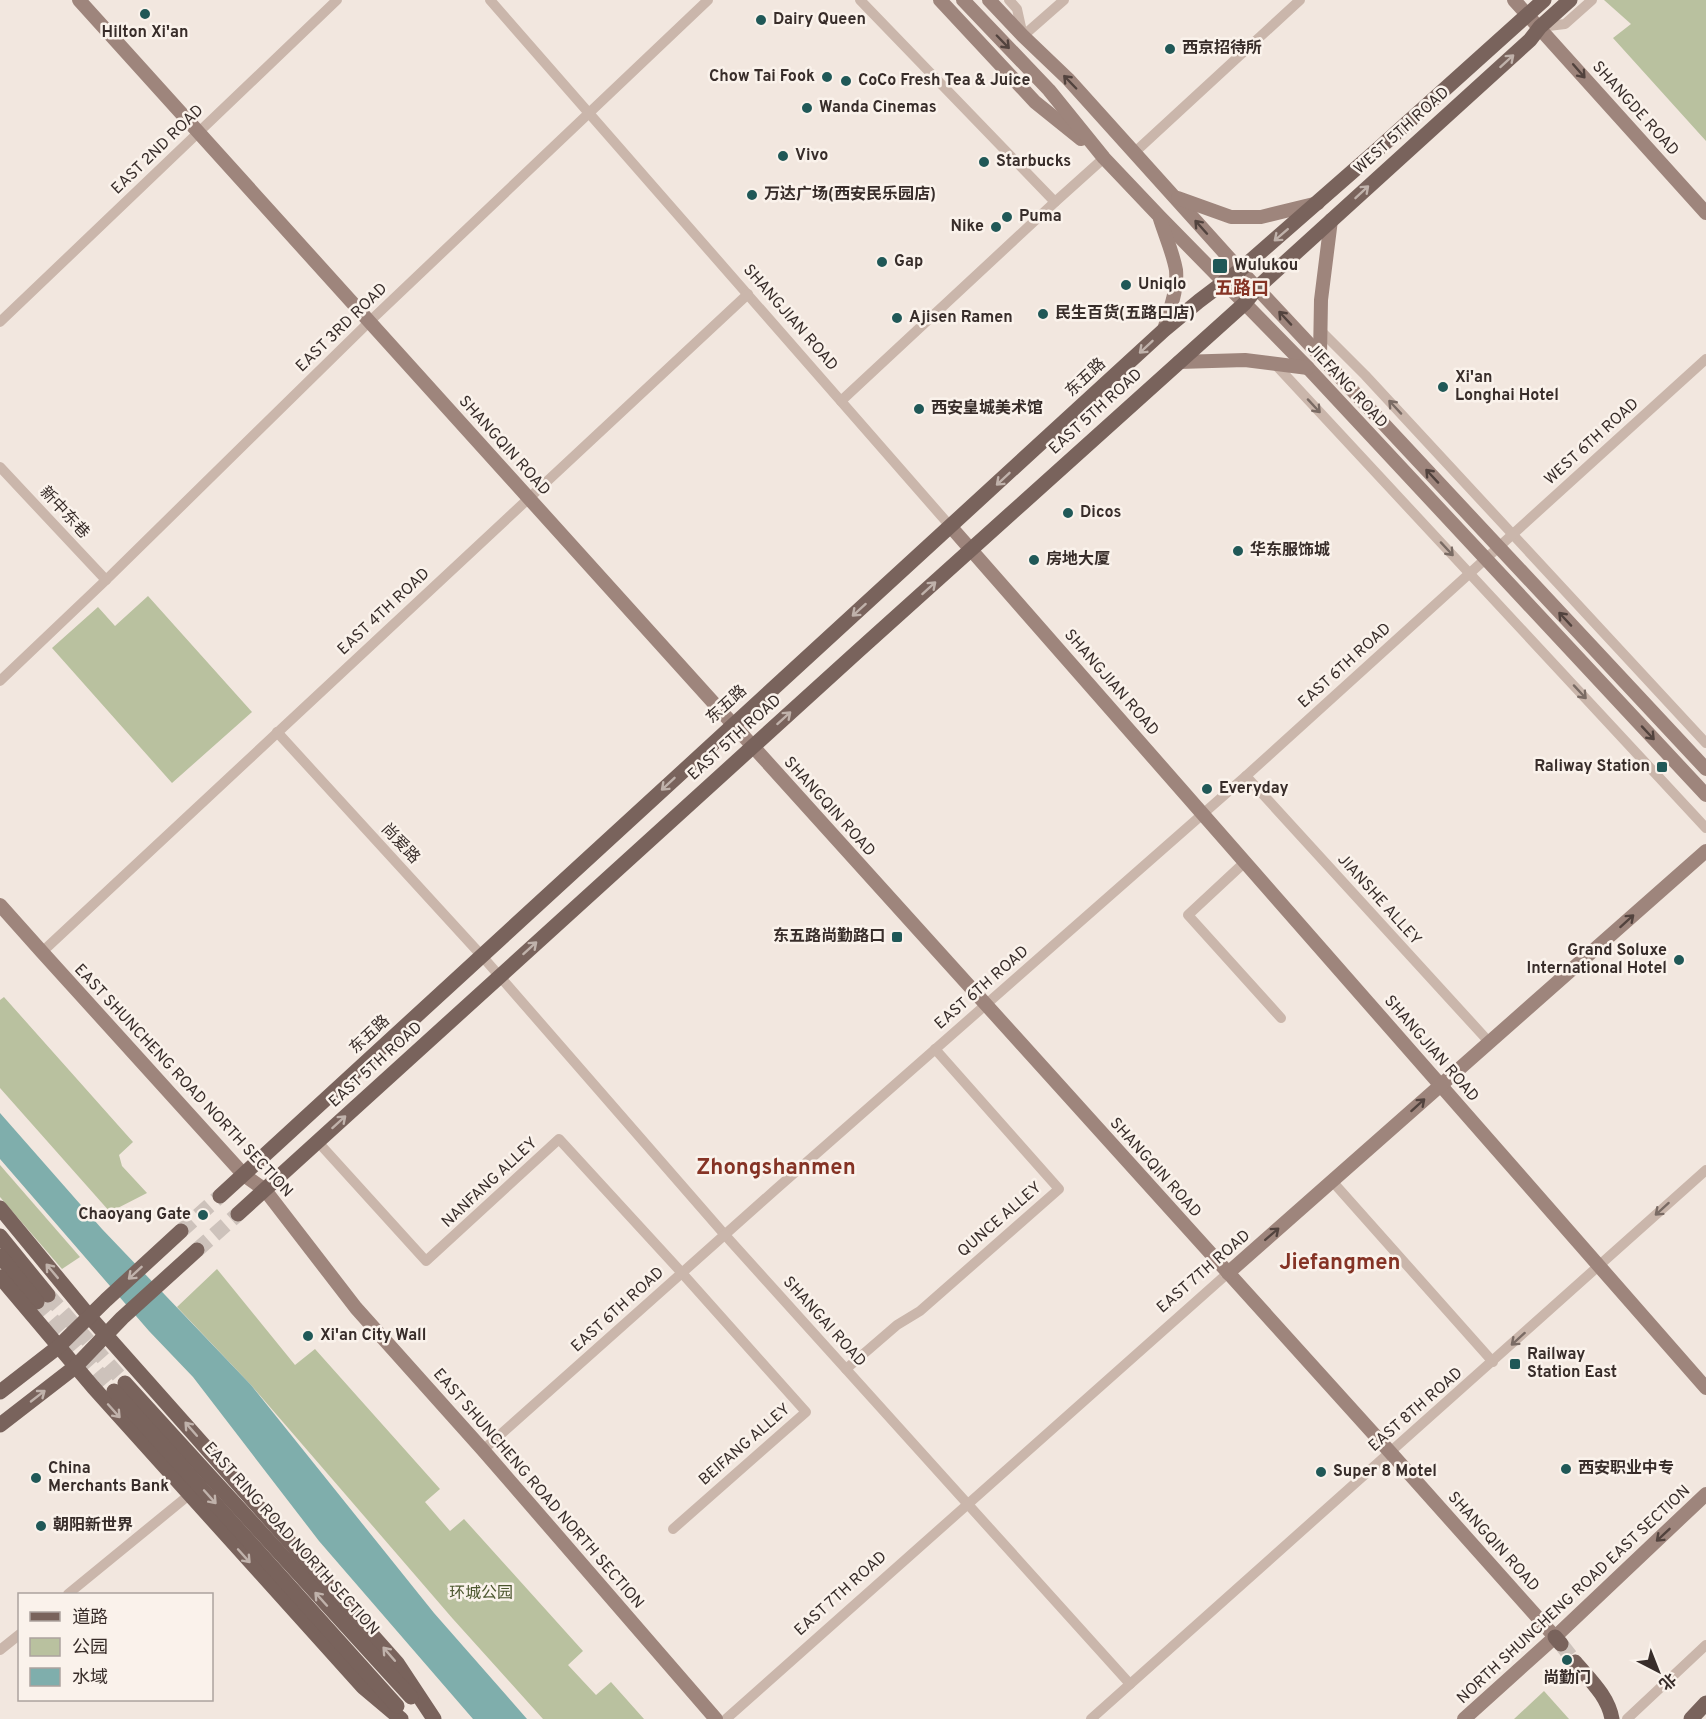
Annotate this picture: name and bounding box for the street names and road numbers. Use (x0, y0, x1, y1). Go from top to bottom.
street label: SHANGDE ROAD (1587, 57, 1683, 161)
street label: WEST 5TH ROAD (1350, 83, 1454, 179)
street label: EAST 2ND ROAD (108, 101, 208, 199)
street label: SHANGJIAN ROAD (738, 261, 842, 375)
street label: EAST 3RD ROAD (292, 279, 392, 377)
street label: JIEFANG ROAD (1302, 339, 1392, 433)
street label: 东五路 (1062, 354, 1110, 402)
street label: EAST 5TH ROAD (1045, 365, 1147, 459)
street label: SHANGQIN ROAD (454, 392, 554, 500)
street label: WEST 6TH ROAD (1541, 394, 1643, 490)
street label: 新中东巷 (35, 483, 93, 543)
street label: EAST 4TH ROAD (334, 564, 434, 660)
street label: EAST 6TH ROAD (1294, 619, 1396, 713)
street label: SHANGJIAN ROAD (1059, 626, 1163, 740)
street label: 东五路 (702, 682, 752, 728)
street label: EAST 5TH ROAD (684, 691, 786, 785)
street label: SHANGQIN ROAD (779, 753, 879, 861)
street label: 尚爱路 (376, 820, 424, 868)
street label: JIANSHE ALLEY (1333, 850, 1425, 950)
street label: EAST 6TH ROAD (931, 942, 1033, 1034)
street label: EAST SHUNCHENG ROAD NORTH SECTION (69, 960, 297, 1202)
street label: SHANGJIAN ROAD (1379, 992, 1483, 1106)
street label: 东五路 (346, 1011, 394, 1059)
street label: EAST 5TH ROAD (325, 1018, 427, 1112)
street label: SHANGQIN ROAD (1105, 1114, 1205, 1222)
street label: NANFANG ALLEY (438, 1134, 542, 1232)
street label: QUNCE ALLEY (954, 1178, 1046, 1262)
street label: EAST 7TH ROAD (1153, 1226, 1255, 1318)
street label: EAST 6TH ROAD (567, 1263, 669, 1357)
street label: SHANGAI ROAD (778, 1273, 870, 1371)
street label: EAST 8TH ROAD (1365, 1364, 1467, 1456)
street label: EAST SHUNCHENG ROAD NORTH SECTION (428, 1365, 648, 1613)
street label: BEIFANG ALLEY (695, 1400, 795, 1490)
street label: EAST RING ROAD NORTH SECTION (199, 1438, 383, 1640)
street label: NORTH SHUNCHENG ROAD EAST SECTION (1453, 1481, 1695, 1709)
street label: SHANGQIN ROAD (1443, 1488, 1543, 1596)
street label: EAST 7TH ROAD (791, 1547, 891, 1641)

